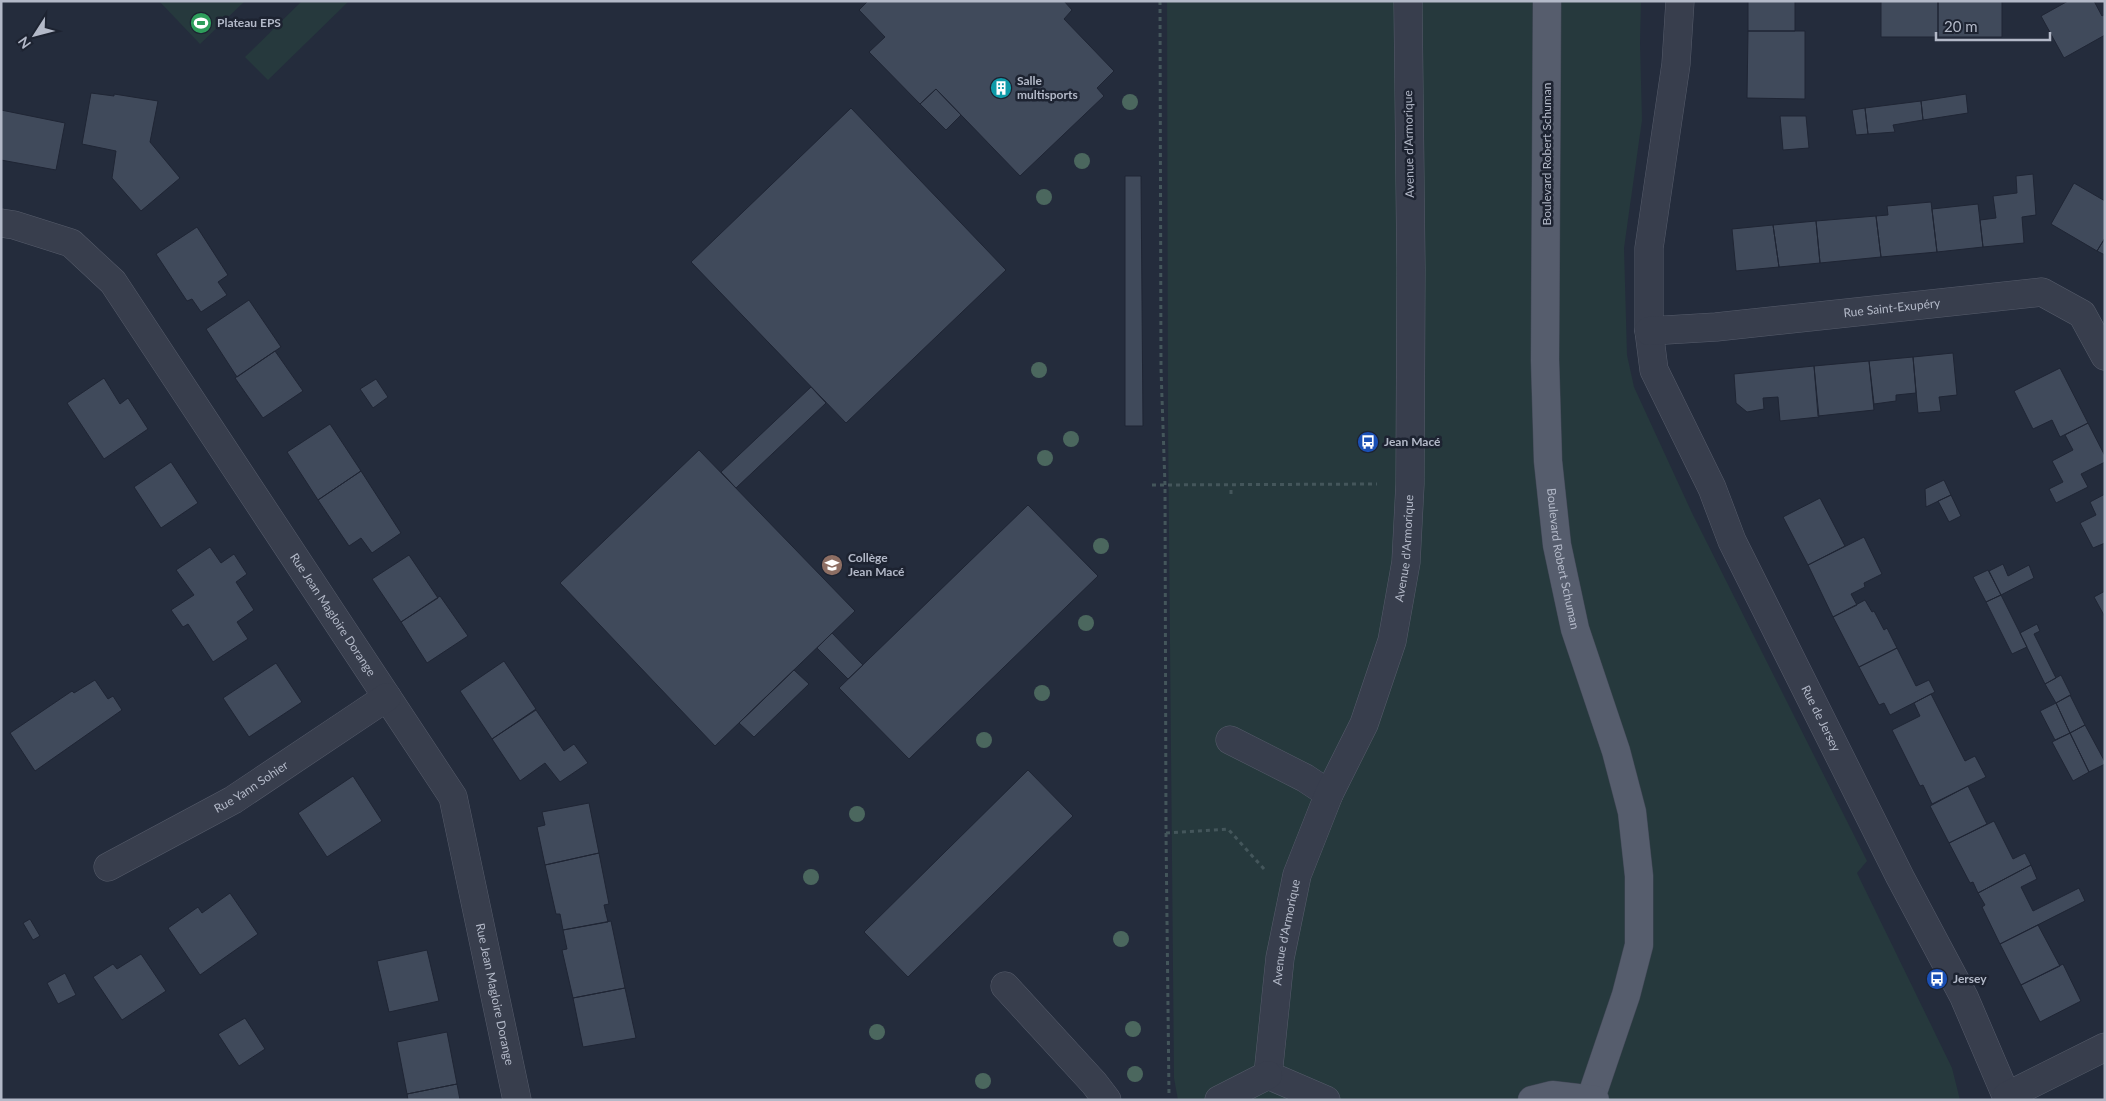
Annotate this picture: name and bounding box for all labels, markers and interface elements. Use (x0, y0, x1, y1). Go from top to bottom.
north arrow (10, 10, 60, 60)
scale bar (1936, 10, 2050, 42)
sports icon: Plateau EPS (189, 11, 213, 35)
place label: Plateau EPS (217, 15, 281, 30)
text: 20 m (1944, 17, 1978, 35)
text: N (14, 34, 34, 52)
place label: Salle multisports (1017, 73, 1078, 102)
building icon: Salle multisports (989, 76, 1013, 100)
street label: Boulevard Robert Schuman (1539, 83, 1554, 226)
street label: Avenue d'Armorique (1400, 90, 1417, 198)
street label: Rue Saint-Exupéry (1843, 295, 1942, 320)
bus stop icon: Jean Macé (1356, 430, 1380, 454)
place label: Jean Macé (1384, 434, 1441, 449)
street label: Boulevard Robert Schuman (1544, 487, 1583, 631)
street label: Avenue d'Armorique (1391, 494, 1416, 603)
street label: Rue Jean Magloire Dorange (287, 550, 379, 679)
place label: Collège Jean Macé (848, 550, 905, 579)
school or university icon: Collège Jean Macé (820, 553, 844, 577)
street label: Rue de Jersey (1798, 683, 1844, 755)
street label: Rue Yann Sohier (211, 757, 291, 816)
street label: Avenue d'Armorique (1269, 878, 1303, 986)
street label: Rue Jean Magloire Dorange (473, 922, 517, 1066)
bus stop icon: Jersey (1925, 967, 1949, 991)
place label: Jersey (1953, 971, 1987, 986)

